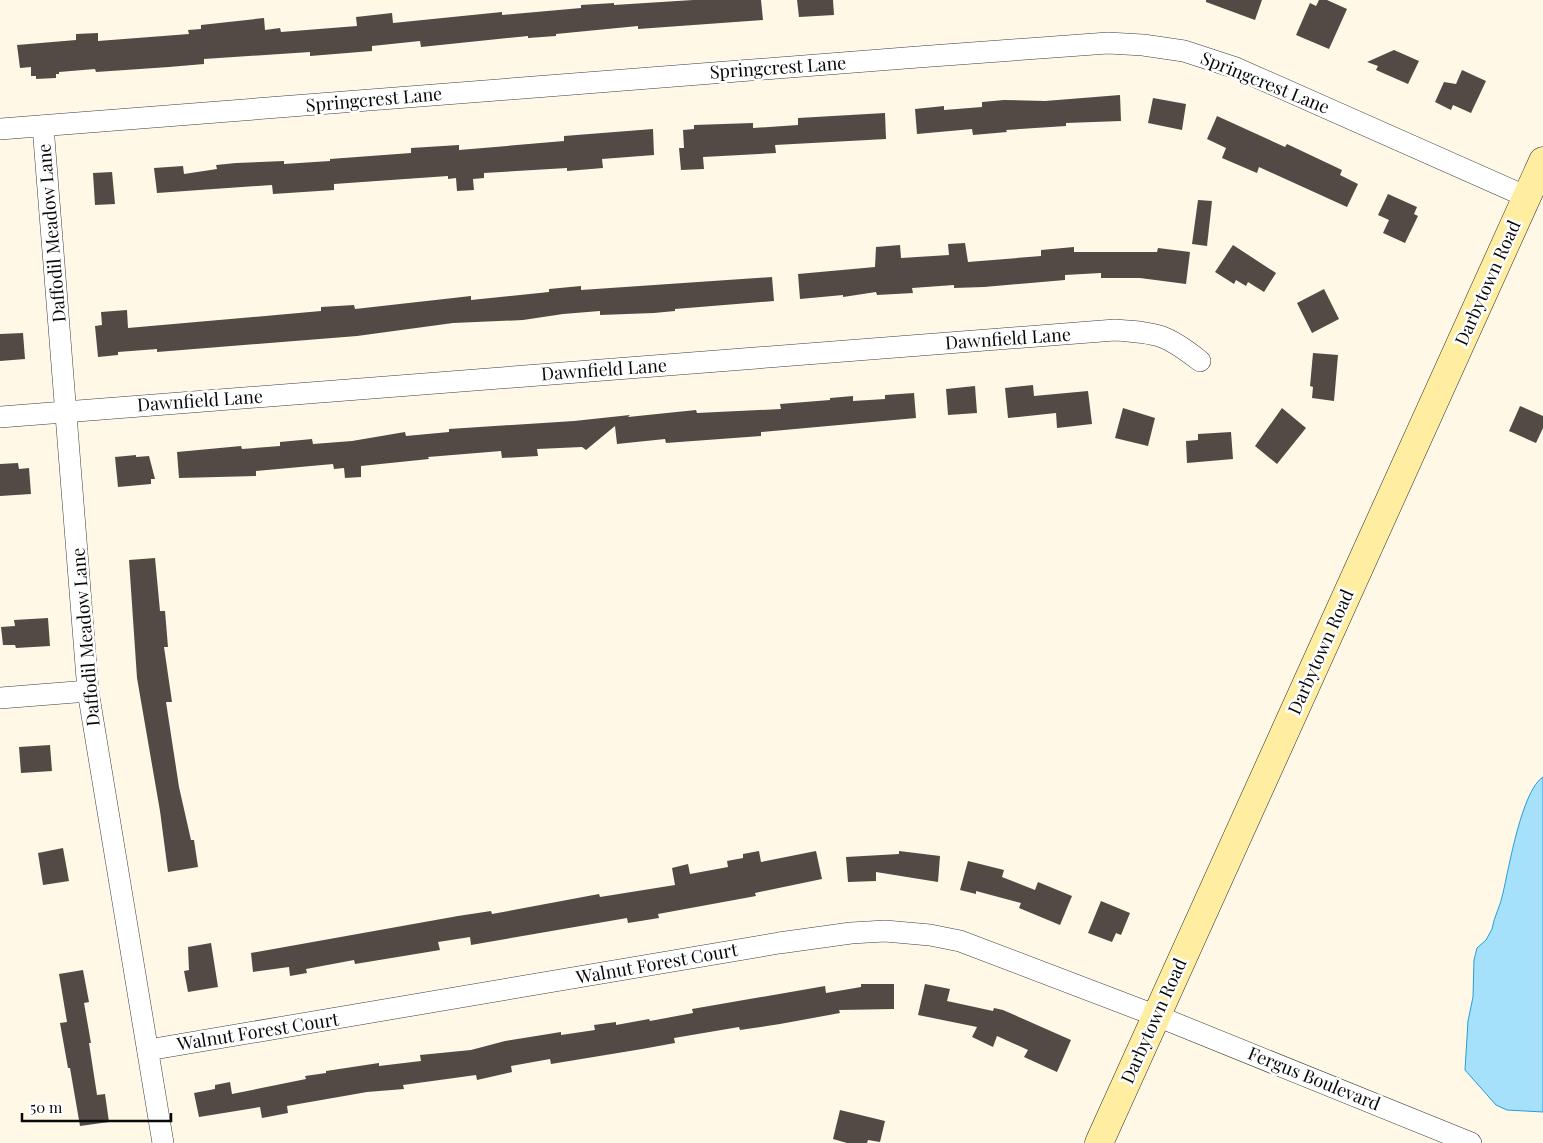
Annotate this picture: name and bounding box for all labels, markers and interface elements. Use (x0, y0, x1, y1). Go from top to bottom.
street label: Springcrest Lane (1197, 45, 1333, 119)
street label: Springcrest Lane (709, 50, 847, 84)
street label: Springcrest Lane (305, 81, 443, 117)
street label: Daffodil Meadow Lane (31, 143, 71, 324)
street label: Darbytown Road (1449, 216, 1526, 349)
street label: Dawnfield Lane (944, 322, 1072, 354)
street label: Dawnfield Lane (540, 353, 668, 385)
street label: Dawnfield Lane (136, 384, 264, 416)
street label: Daffodil Meadow Lane (65, 547, 105, 728)
street label: Darbytown Road (1282, 585, 1359, 718)
street label: Walnut Forest Court (573, 937, 740, 989)
street label: Darbytown Road (1115, 954, 1192, 1087)
street label: Walnut Forest Court (174, 1006, 341, 1056)
street label: Fergus Boulevard (1245, 1041, 1385, 1116)
scale bar (22, 1090, 171, 1122)
text: 50 m (30, 1097, 63, 1117)

